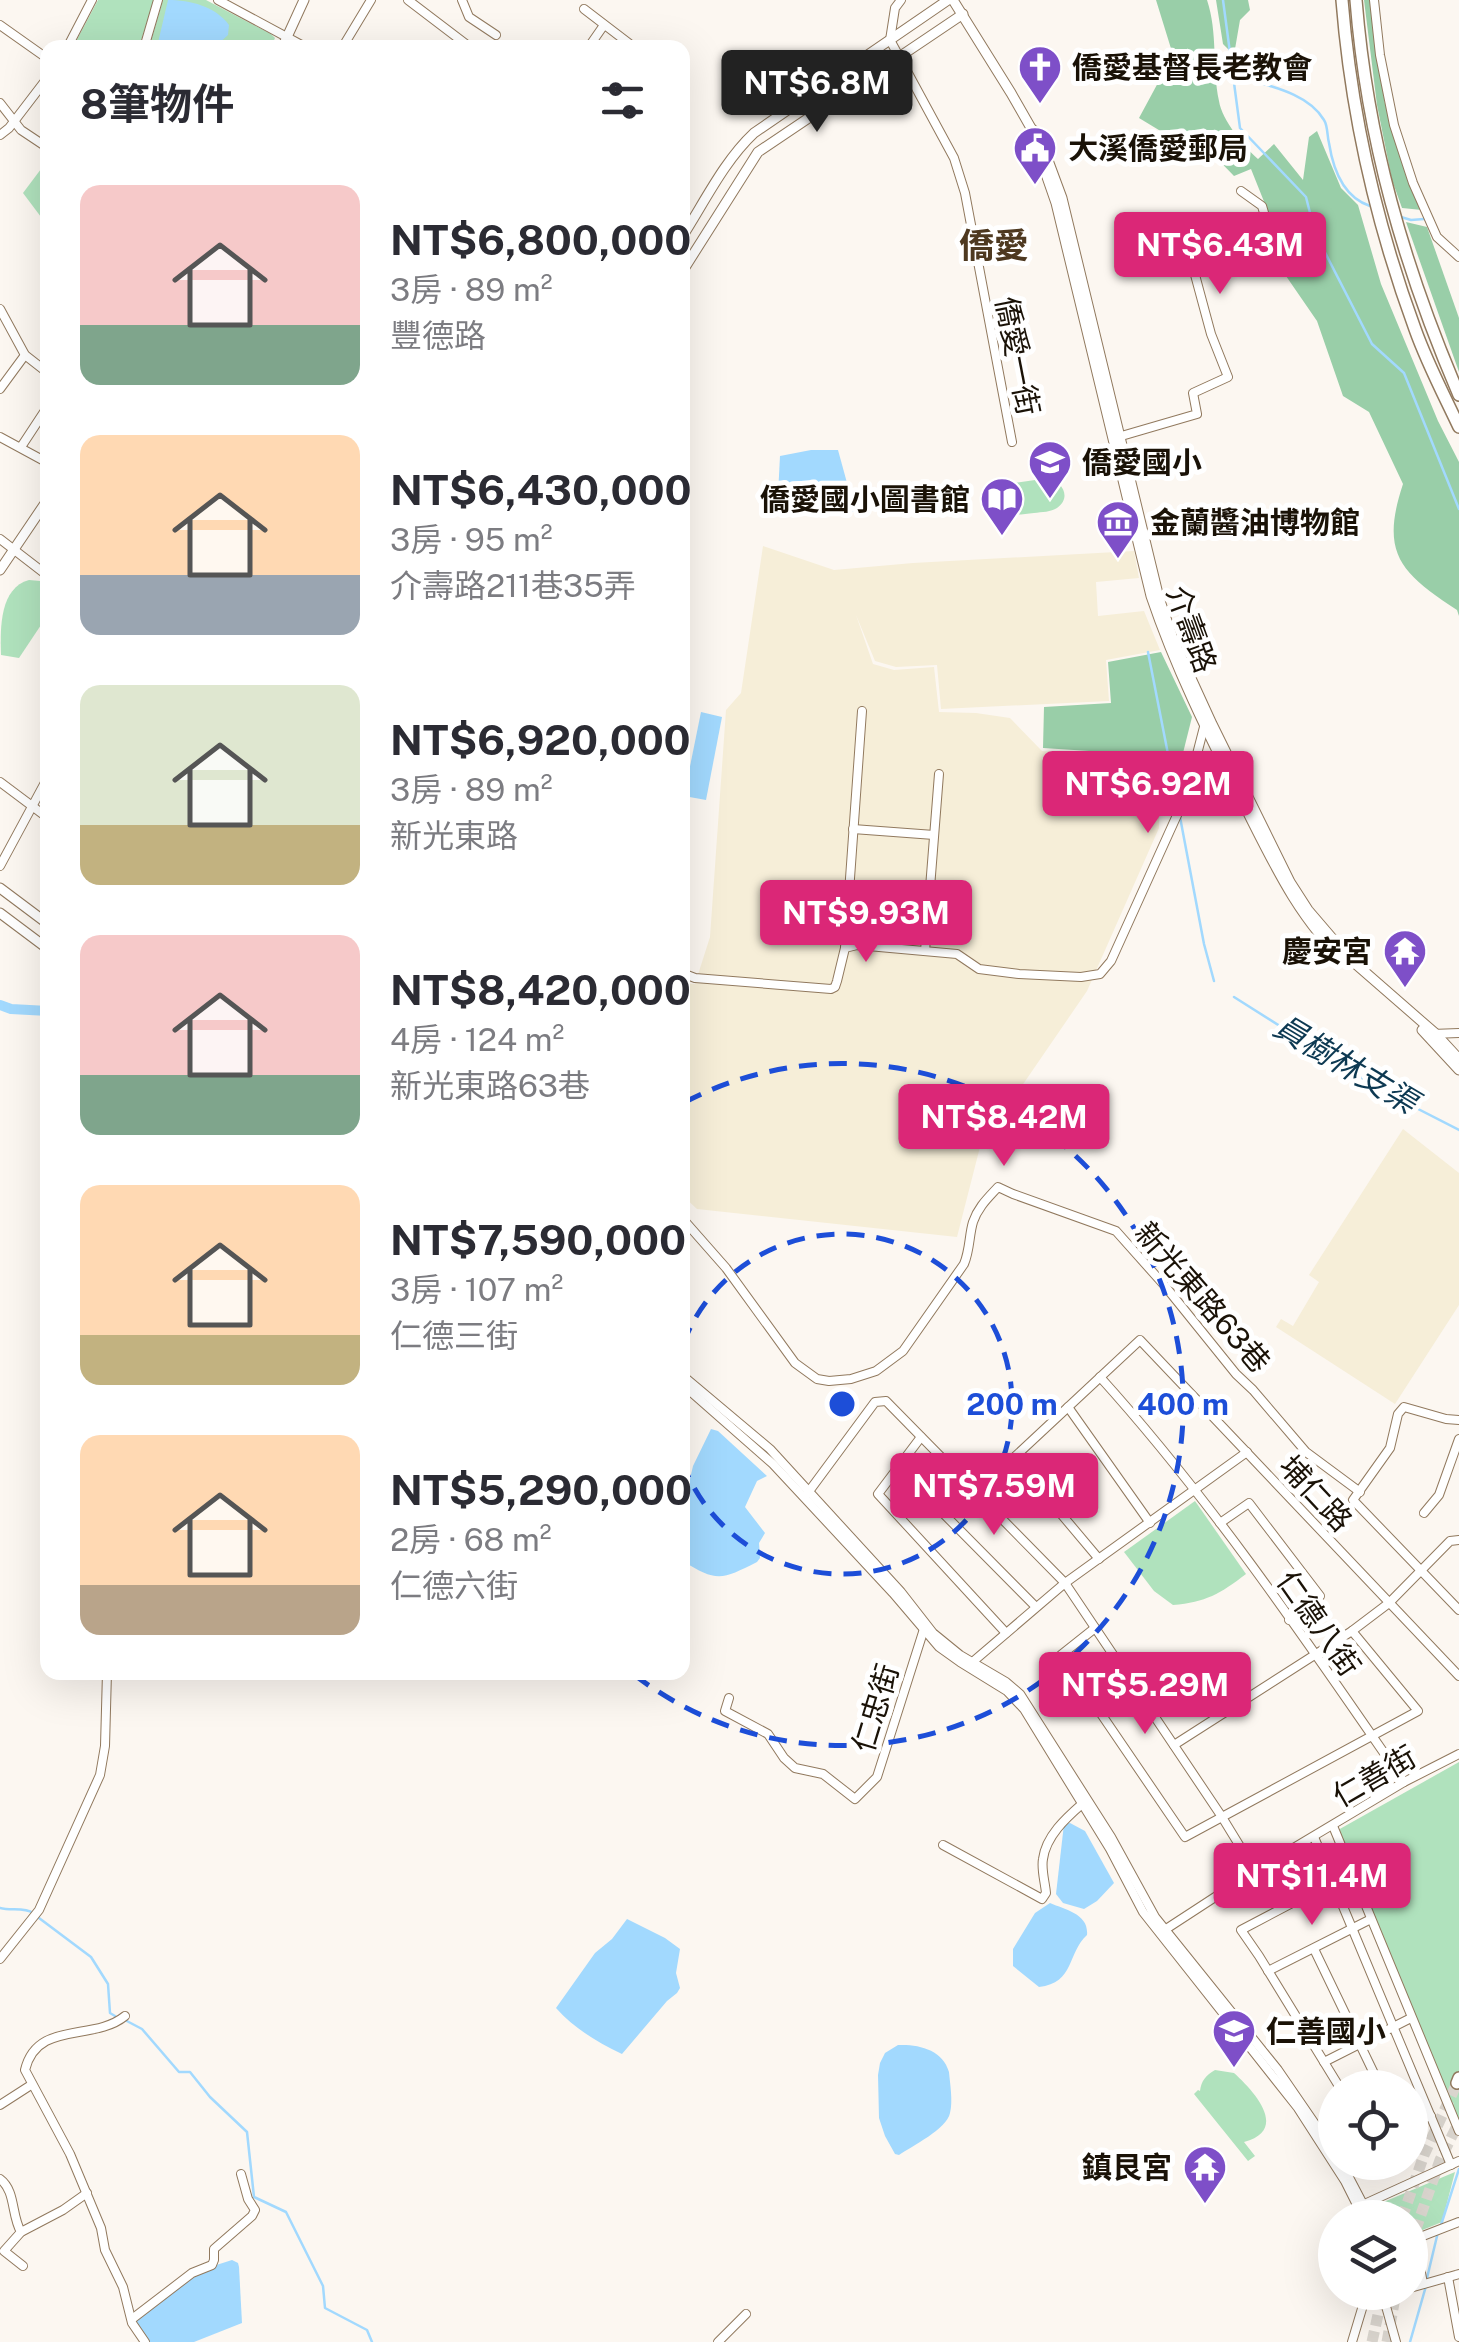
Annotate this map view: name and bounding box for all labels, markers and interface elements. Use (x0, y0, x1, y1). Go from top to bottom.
church icon: 僑愛基督長老教會 (1017, 44, 1063, 105)
place label: 僑愛基督長老教會 (1072, 49, 1313, 85)
pin: NT$6.8M (725, 50, 909, 135)
text: NT$6.8M (743, 64, 891, 101)
icon: filters (595, 73, 650, 128)
text: 8筆物件 (80, 79, 234, 128)
public building icon: 大溪僑愛郵局 (1012, 125, 1058, 186)
place label: 大溪僑愛郵局 (1068, 130, 1248, 166)
pin: NT$6.43M (1117, 212, 1323, 297)
text: NT$6,800,000 (390, 215, 691, 264)
icon: home (160, 225, 280, 345)
district label: 僑愛 (959, 225, 1029, 266)
text: NT$6.43M (1136, 226, 1304, 263)
text: 3房 · 89 m² (390, 271, 553, 308)
street label: 僑愛一街 (989, 294, 1047, 418)
text: 豐德路 (390, 317, 486, 354)
school or university icon: 僑愛國小 (1027, 439, 1073, 500)
place label: 僑愛國小 (1082, 444, 1202, 480)
text: NT$6,430,000 (390, 465, 692, 514)
icon: home (160, 475, 280, 595)
library icon: 僑愛國小圖書館 (979, 476, 1025, 537)
place label: 僑愛國小圖書館 (760, 481, 970, 517)
museum icon: 金蘭醬油博物館 (1095, 499, 1141, 560)
place label: 金蘭醬油博物館 (1150, 504, 1360, 540)
text: 3房 · 95 m² (390, 521, 553, 558)
text: 介壽路211巷35弄 (390, 567, 636, 604)
street label: 介壽路 (1160, 581, 1224, 677)
text: NT$6,920,000 (390, 715, 691, 764)
icon: home (160, 725, 280, 845)
pin: NT$6.92M (1045, 751, 1251, 836)
text: NT$6.92M (1064, 765, 1232, 802)
text: 3房 · 89 m² (390, 771, 553, 808)
text: 新光東路 (390, 817, 518, 854)
pin: NT$9.93M (763, 880, 969, 965)
text: NT$9.93M (782, 894, 950, 931)
temple icon: 慶安宮 (1382, 928, 1428, 989)
place label: 慶安宮 (1282, 933, 1372, 969)
text: NT$8,420,000 (390, 965, 691, 1014)
icon: home (160, 975, 280, 1095)
water label: 員樹林支渠 (1268, 1007, 1428, 1123)
text: 4房 · 124 m² (390, 1021, 564, 1058)
text: 新光東路63巷 (390, 1067, 590, 1104)
pin: NT$8.42M (901, 1084, 1107, 1169)
text: NT$8.42M (920, 1098, 1088, 1135)
street label: 新光東路63巷 (1128, 1214, 1278, 1380)
text: NT$7,590,000 (390, 1215, 686, 1264)
icon: home (160, 1225, 280, 1345)
text: 3房 · 107 m² (390, 1271, 563, 1308)
text: 仁德三街 (390, 1317, 518, 1354)
centre of rings (824, 1386, 860, 1422)
text: 200 m (966, 1386, 1058, 1422)
text: 400 m (1137, 1386, 1229, 1422)
street label: 埔仁路 (1272, 1448, 1360, 1538)
pin: NT$7.59M (891, 1453, 1097, 1538)
text: NT$5,290,000 (390, 1465, 692, 1514)
text: NT$7.59M (912, 1467, 1076, 1504)
icon: home (160, 1475, 280, 1595)
text: 2房 · 68 m² (390, 1521, 551, 1558)
street label: 仁德八街 (1270, 1564, 1368, 1682)
text: 仁德六街 (390, 1567, 518, 1604)
pin: NT$5.29M (1042, 1652, 1248, 1737)
street label: 仁忠街 (845, 1660, 905, 1756)
text: NT$5.29M (1061, 1666, 1229, 1703)
street label: 仁善街 (1326, 1738, 1422, 1814)
pin: NT$11.4M (1209, 1843, 1415, 1928)
text: NT$11.4M (1236, 1857, 1388, 1894)
school or university icon: 仁善國小 (1211, 2008, 1257, 2069)
place label: 仁善國小 (1266, 2013, 1386, 2049)
map controls (1318, 2070, 1428, 2310)
button: locate (1318, 2070, 1428, 2180)
temple icon: 鎮艮宮 (1182, 2144, 1228, 2205)
place label: 鎮艮宮 (1082, 2149, 1172, 2185)
button: layers (1318, 2200, 1428, 2310)

